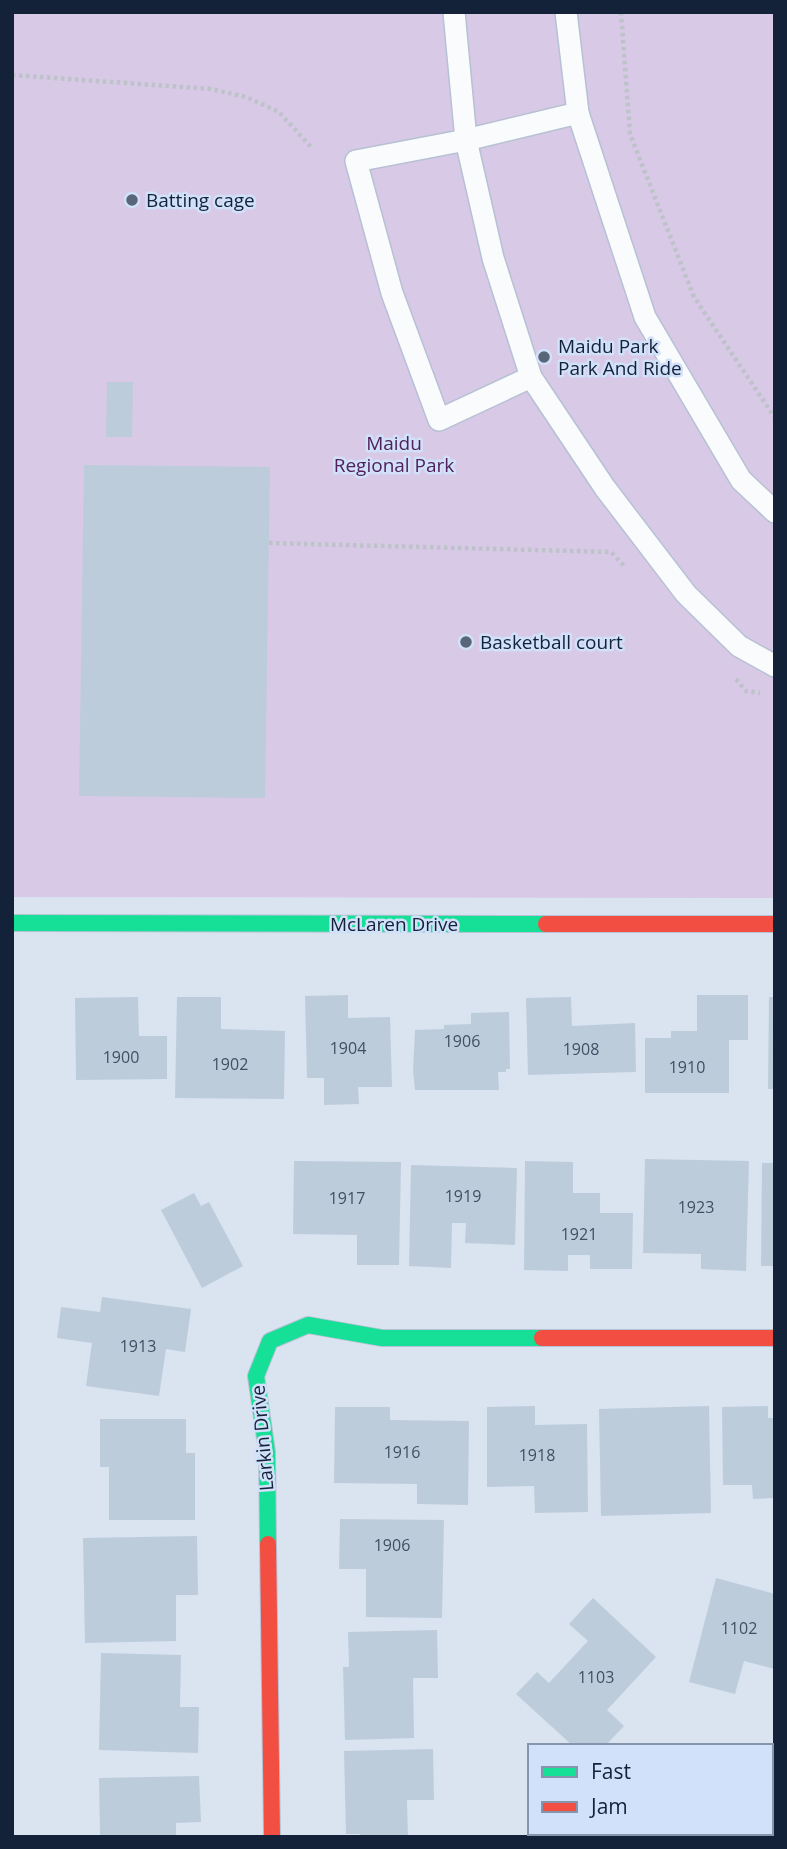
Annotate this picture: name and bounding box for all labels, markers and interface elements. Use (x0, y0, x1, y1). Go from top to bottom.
place label: Batting cage (146, 187, 255, 213)
marker: Batting cage (124, 192, 140, 208)
place label: Maidu Park Park And Ride (558, 333, 682, 381)
marker: Maidu Park Park And Ride (536, 349, 552, 365)
park label: Maidu Regional Park (334, 430, 454, 478)
place label: Basketball court (480, 629, 623, 655)
marker: Basketball court (458, 634, 474, 650)
street label: McLaren Drive (330, 911, 458, 937)
house number: 1906 (444, 1030, 480, 1052)
house number: 1904 (330, 1037, 366, 1059)
house number: 1908 (563, 1038, 599, 1060)
house number: 1900 (103, 1046, 139, 1068)
house number: 1902 (212, 1053, 248, 1075)
house number: 1910 (669, 1056, 705, 1078)
house number: 1919 (445, 1185, 481, 1207)
house number: 1917 (329, 1187, 365, 1209)
house number: 1923 (678, 1196, 714, 1218)
house number: 1921 (561, 1223, 597, 1245)
house number: 1913 (120, 1335, 156, 1357)
street label: Larkin Drive (244, 1384, 280, 1492)
house number: 1916 (384, 1441, 420, 1463)
house number: 1918 (519, 1444, 555, 1466)
house number: 1906 (374, 1534, 410, 1556)
house number: 1102 (721, 1617, 757, 1639)
house number: 1103 (578, 1666, 614, 1688)
legend (528, 1744, 773, 1835)
text: Fast (591, 1757, 631, 1785)
text: Jam (589, 1792, 628, 1820)

